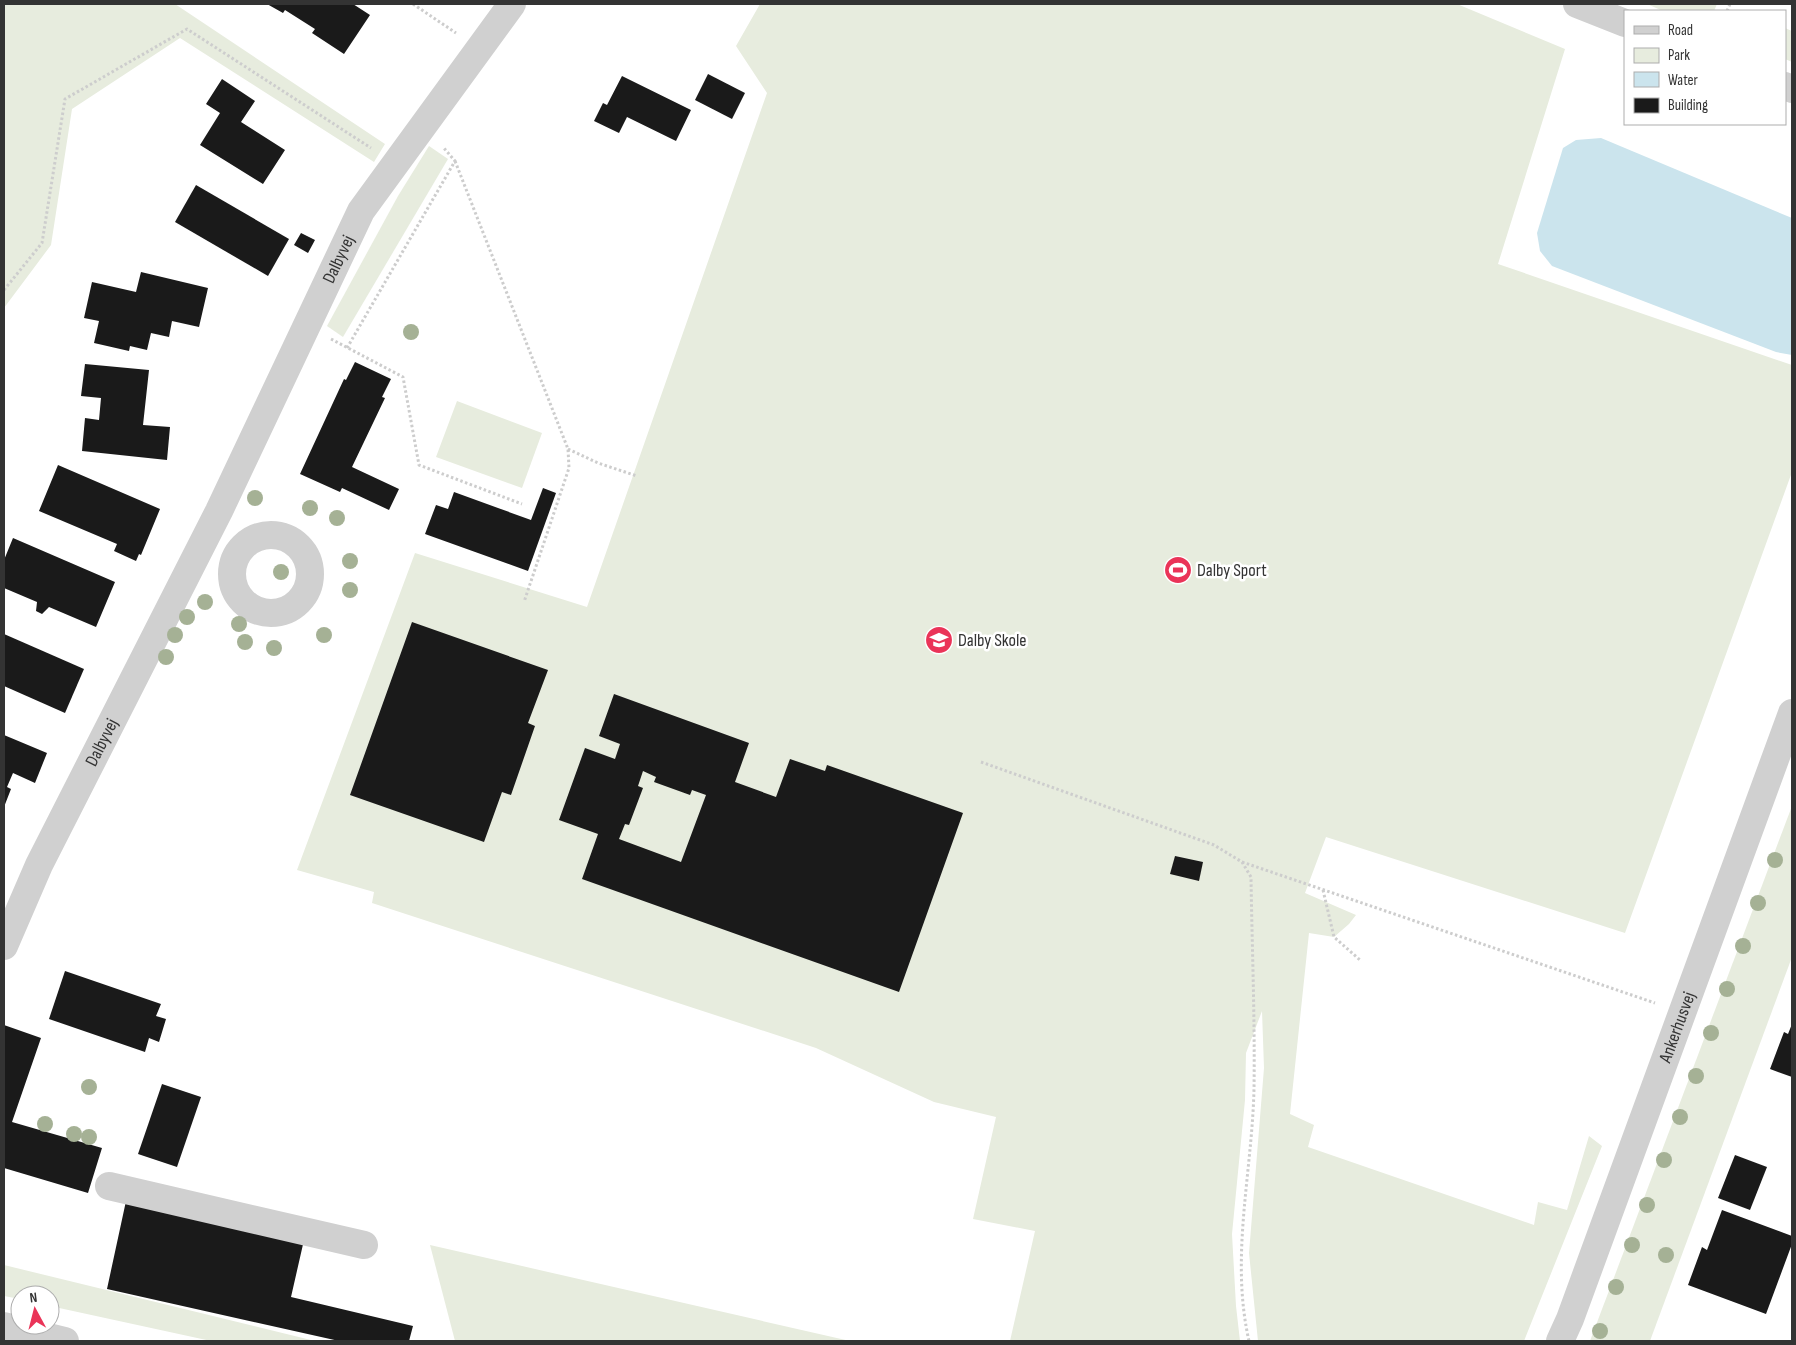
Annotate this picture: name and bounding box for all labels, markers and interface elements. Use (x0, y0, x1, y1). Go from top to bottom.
legend (1624, 10, 1786, 125)
text: Road (1668, 21, 1693, 40)
text: Park (1668, 46, 1690, 65)
text: Water (1668, 71, 1699, 90)
text: Building (1668, 96, 1708, 115)
street label: Dalbyvej (318, 232, 359, 287)
sports icon: Dalby Sport (1163, 555, 1193, 585)
place label: Dalby Sport (1197, 560, 1267, 581)
school or university icon: Dalby Skole (924, 625, 954, 655)
place label: Dalby Skole (958, 630, 1027, 651)
street label: Dalbyvej (81, 715, 122, 770)
street label: Ankerhusvej (1654, 989, 1699, 1066)
north arrow (10, 1285, 60, 1335)
text: N (29, 1289, 38, 1306)

